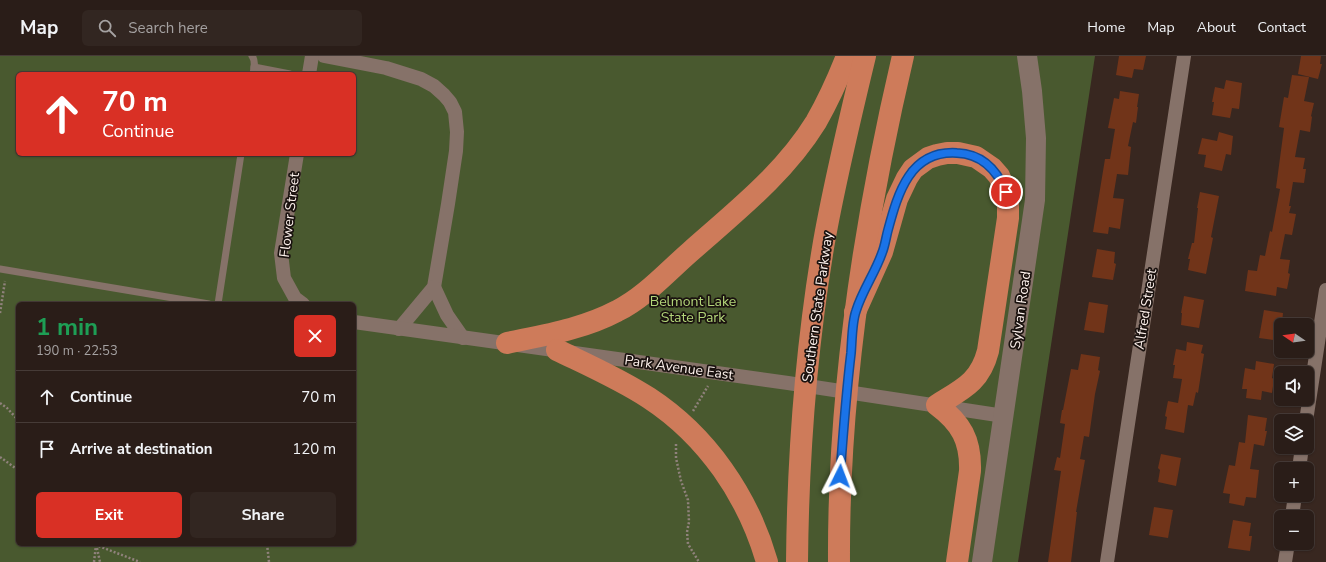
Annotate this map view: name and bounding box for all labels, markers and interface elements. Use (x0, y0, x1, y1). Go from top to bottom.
search box (82, 10, 362, 46)
text: Map (20, 15, 58, 41)
icon: search (96, 17, 118, 39)
text: Search here (128, 18, 208, 38)
text: Home (1087, 18, 1125, 37)
text: Map (1147, 18, 1175, 37)
text: About (1197, 18, 1236, 37)
text: Contact (1258, 18, 1306, 37)
text: 70 m (102, 83, 168, 121)
icon: ahead (36, 88, 88, 140)
text: Continue (102, 119, 174, 143)
street label: Flower Street (275, 171, 304, 259)
pin (989, 175, 1023, 209)
icon: arrive (995, 181, 1017, 203)
street label: Southern State Parkway (798, 230, 838, 384)
street label: Alfred Street (1130, 267, 1161, 351)
street label: Sylvan Road (1006, 270, 1035, 350)
park label: Belmont Lake State Park (650, 292, 736, 327)
text: 1 min (36, 311, 98, 343)
button: close (294, 315, 336, 357)
north arrow (1274, 318, 1314, 358)
map controls (1274, 318, 1314, 550)
text: 190 m · 22:53 (36, 342, 118, 360)
street label: Park Avenue East (623, 350, 735, 385)
button: sound (1274, 366, 1314, 406)
icon: ahead (36, 386, 58, 408)
text: Continue (70, 387, 132, 407)
text: 70 m (301, 387, 336, 407)
button: layers (1274, 414, 1314, 454)
icon: arrive (36, 438, 58, 460)
text: Arrive at destination (70, 439, 213, 459)
text: 120 m (292, 439, 336, 459)
position arrow (819, 455, 861, 497)
button: + (1274, 462, 1314, 502)
button: Exit (36, 492, 182, 538)
button: Share (190, 492, 336, 538)
button: − (1274, 510, 1314, 550)

